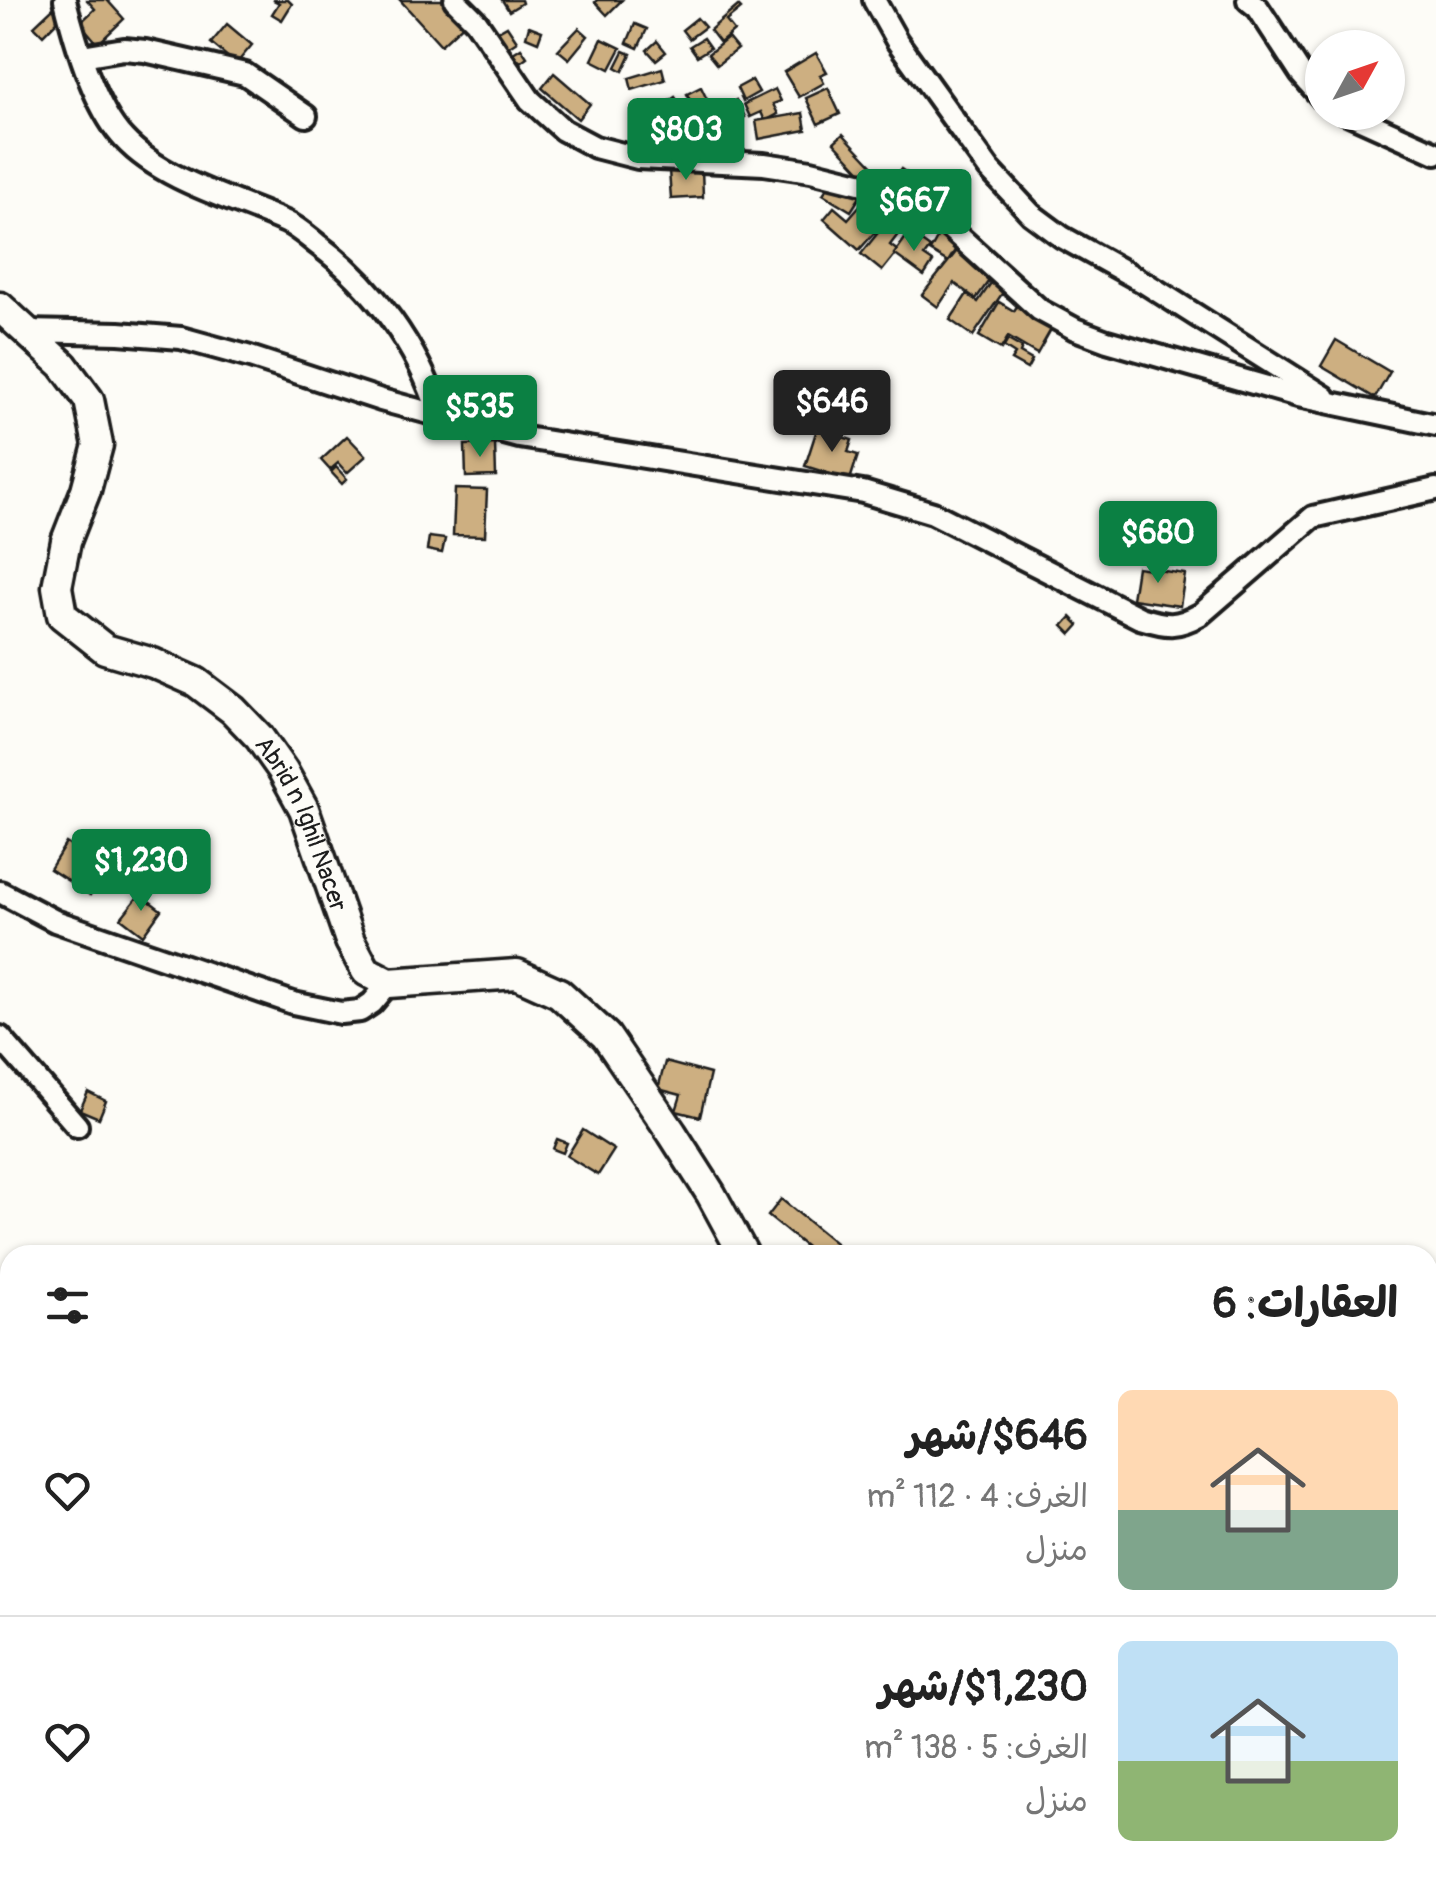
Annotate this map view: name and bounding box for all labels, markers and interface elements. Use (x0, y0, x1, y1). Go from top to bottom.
north arrow (1305, 30, 1405, 130)
map controls (1305, 30, 1405, 130)
pin: $803 (627, 98, 745, 183)
text: $803 (649, 110, 723, 150)
pin: $667 (855, 169, 973, 254)
text: $667 (878, 181, 950, 221)
pin: $646 (773, 370, 891, 455)
pin: $535 (421, 375, 539, 460)
text: $646 (795, 382, 869, 422)
text: $535 (445, 387, 515, 427)
pin: $680 (1099, 501, 1217, 586)
text: $680 (1121, 513, 1195, 553)
street label: Abrid n Ighil Nacer (248, 730, 354, 915)
pin: $1,230 (60, 829, 222, 914)
text: $1,230 (94, 841, 188, 881)
icon: filters (40, 1278, 95, 1333)
text: العقارات: 6 (1213, 1278, 1398, 1330)
text: $646/شهر (907, 1410, 1088, 1462)
icon: home (1198, 1430, 1318, 1550)
icon: heart (40, 1463, 95, 1518)
text: الغرف: 4 · 112 m² (867, 1477, 1088, 1517)
text: منزل (1025, 1530, 1088, 1570)
text: $1,230/شهر (879, 1661, 1088, 1713)
icon: home (1198, 1681, 1318, 1801)
icon: heart (40, 1714, 95, 1769)
text: الغرف: 5 · 138 m² (864, 1728, 1088, 1768)
text: منزل (1025, 1781, 1088, 1821)

